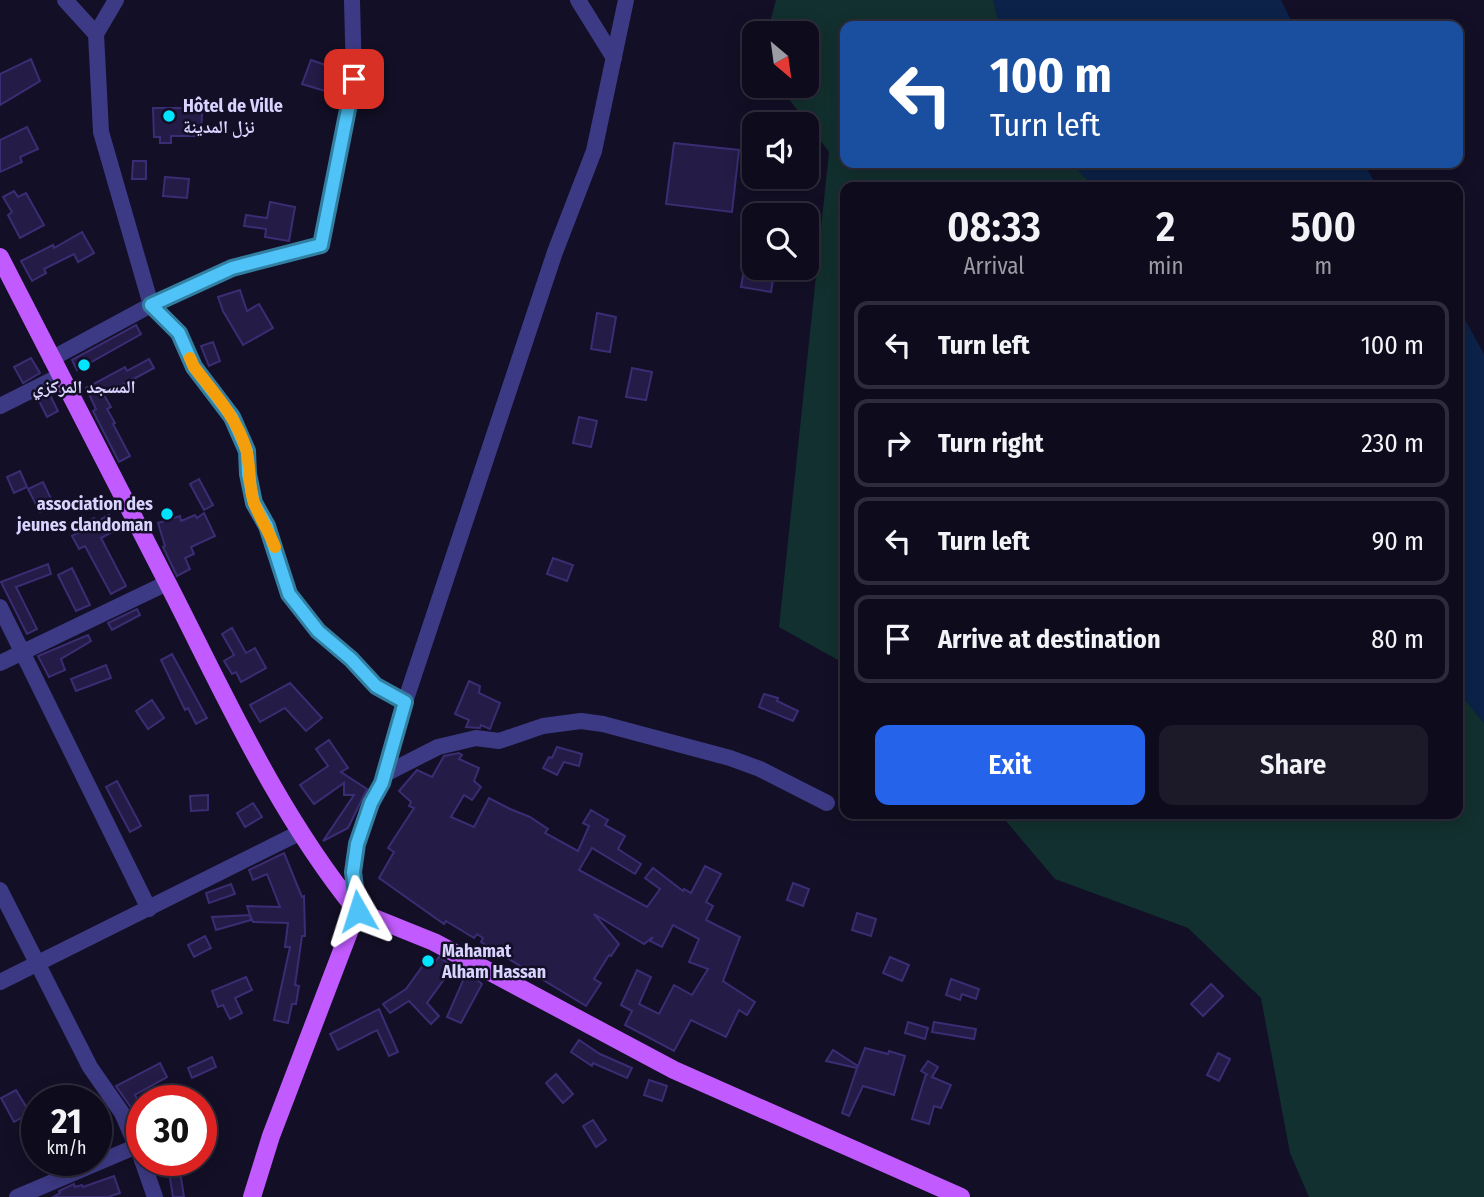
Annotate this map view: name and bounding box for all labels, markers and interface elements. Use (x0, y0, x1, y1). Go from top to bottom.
north arrow (742, 21, 819, 98)
map controls (742, 21, 819, 280)
text: 100 m (990, 46, 1112, 105)
pin (324, 49, 384, 109)
icon: left (875, 49, 966, 140)
icon: arrive (335, 60, 373, 98)
place label: Hôtel de Ville نزل المدينة (183, 95, 283, 138)
text: Turn left (990, 106, 1100, 144)
marker: Hôtel de Ville نزل المدينة (161, 108, 177, 124)
button: sound (742, 112, 819, 189)
text: 08:33 (947, 202, 1041, 252)
text: 2 (1156, 202, 1175, 252)
text: 500 (1290, 202, 1356, 252)
button: search (742, 203, 819, 280)
text: Arrival (963, 252, 1024, 280)
text: min (1148, 252, 1184, 280)
text: m (1314, 252, 1332, 280)
icon: left (879, 326, 917, 364)
text: Turn left (938, 330, 1030, 361)
text: 100 m (1361, 330, 1424, 361)
marker: المسجد المركزي (76, 357, 92, 373)
place label: المسجد المركزي (32, 376, 136, 401)
icon: right (879, 424, 917, 462)
text: Turn right (938, 428, 1044, 459)
text: 230 m (1361, 428, 1424, 459)
place label: association des jeunes clandoman (16, 493, 153, 536)
marker: association des jeunes clandoman (159, 506, 175, 522)
icon: left (879, 522, 917, 560)
text: Turn left (938, 526, 1030, 557)
text: 90 m (1372, 526, 1424, 557)
icon: arrive (879, 620, 917, 658)
text: Arrive at destination (938, 624, 1161, 655)
text: 80 m (1371, 624, 1424, 655)
button: Exit (875, 725, 1145, 805)
button: Share (1159, 725, 1428, 805)
position arrow (321, 874, 395, 948)
place label: Mahamat Alham Hassan (441, 940, 546, 983)
marker: Mahamat Alham Hassan (420, 953, 436, 969)
speed limit sign: 30 (126, 1085, 217, 1176)
text: 21 (51, 1100, 82, 1142)
text: km/h (46, 1137, 87, 1159)

